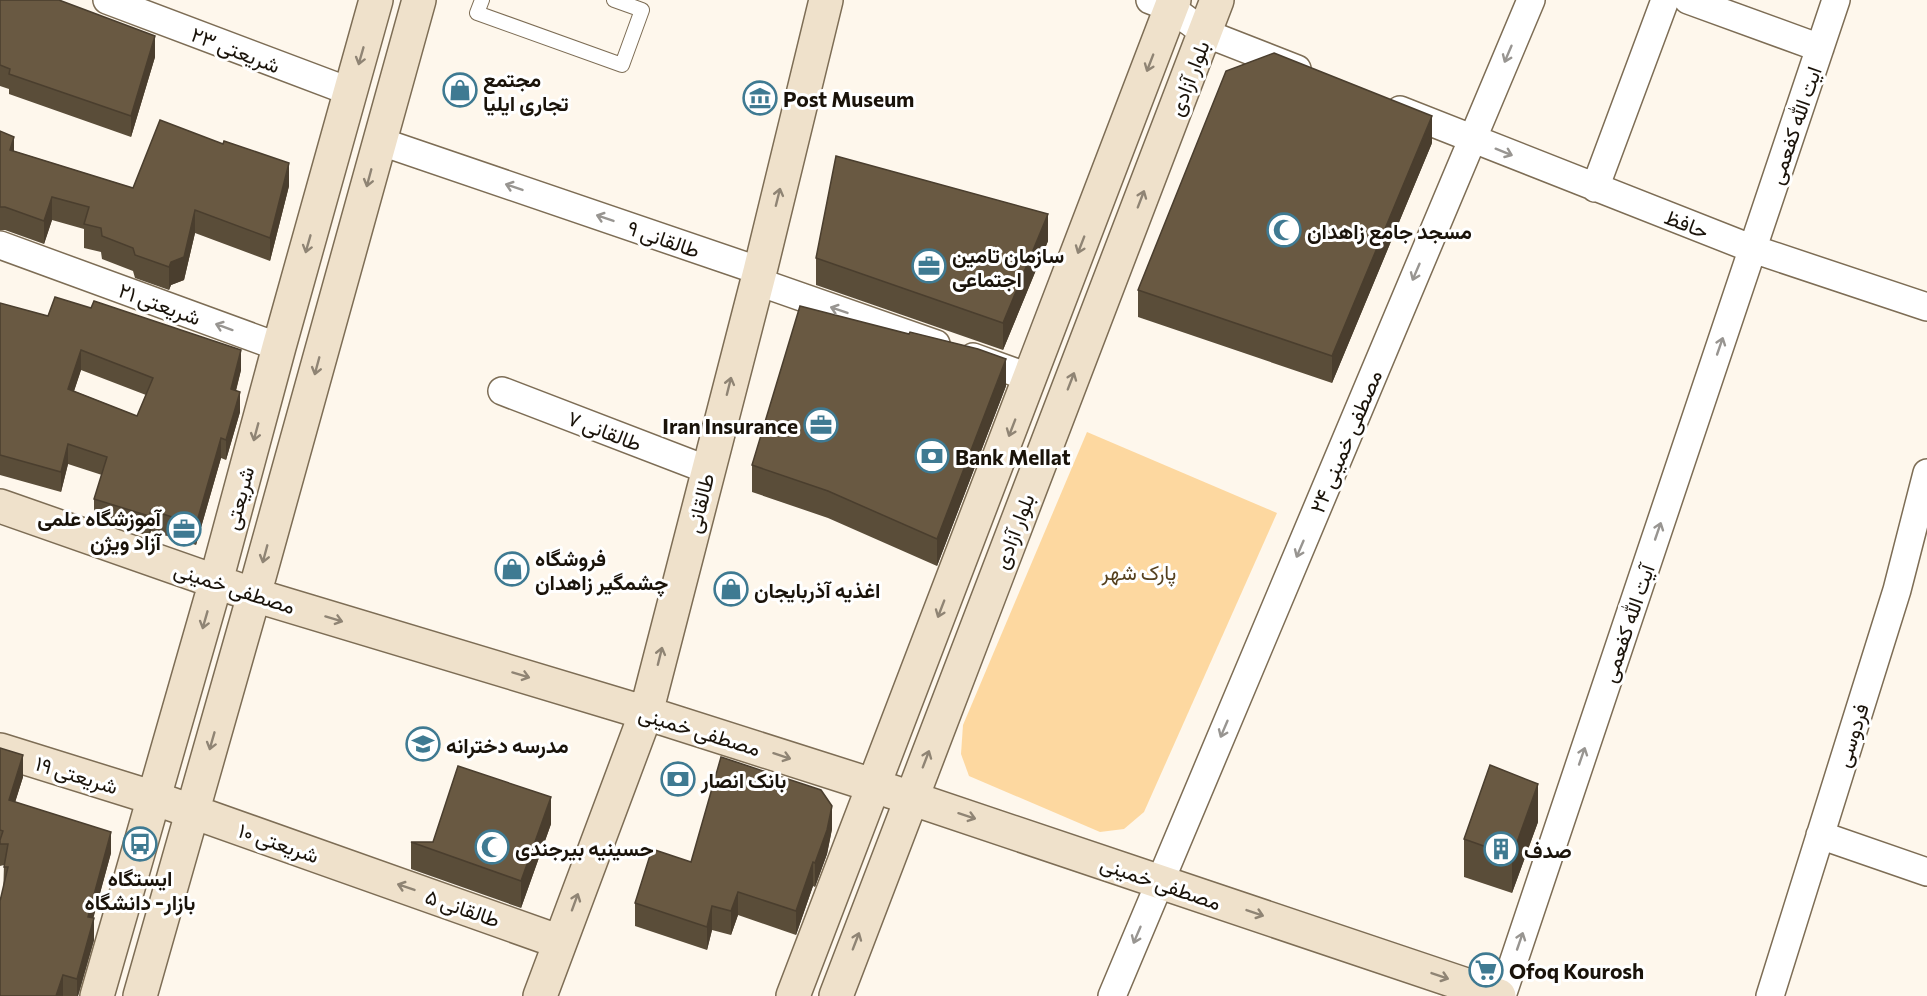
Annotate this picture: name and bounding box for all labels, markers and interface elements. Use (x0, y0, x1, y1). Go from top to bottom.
street label: شریعتی ۲۳ (187, 21, 284, 79)
street label: بلوار آزادی (1162, 37, 1216, 120)
one-way arrow (1502, 44, 1513, 63)
one-way arrow (354, 46, 366, 65)
one-way arrow (1144, 53, 1155, 72)
street label: ایت الله کفعمی (1762, 63, 1827, 188)
place label: مجتمع تجاری ایلیا (483, 66, 569, 117)
shop icon: مجتمع تجاری ایلیا (442, 72, 478, 108)
museum icon: Post Museum (742, 80, 778, 116)
place label: Post Museum (783, 86, 914, 111)
one-way arrow (1495, 147, 1513, 158)
one-way arrow (363, 168, 374, 187)
one-way arrow (505, 181, 524, 192)
one-way arrow (772, 188, 784, 207)
one-way arrow (1136, 190, 1147, 209)
street label: حافظ (1661, 203, 1713, 243)
one-way arrow (596, 212, 615, 223)
mosque icon: مسجد جامع زاهدان (1266, 212, 1302, 248)
street label: طالقانی ۹ (624, 214, 703, 263)
place label: مسجد جامع زاهدان (1307, 218, 1472, 246)
one-way arrow (302, 234, 313, 253)
one-way arrow (1075, 236, 1086, 254)
place label: سازمان تامین اجتماعی (952, 242, 1064, 292)
office icon: سازمان تامین اجتماعی (911, 248, 947, 284)
one-way arrow (1410, 263, 1421, 281)
street label: شریعتی ۲۱ (115, 277, 204, 331)
one-way arrow (830, 303, 849, 314)
one-way arrow (215, 320, 234, 331)
one-way arrow (1715, 337, 1726, 356)
one-way arrow (311, 356, 322, 375)
street label: مصطفی خمینی ۲۴ (1304, 366, 1387, 517)
one-way arrow (1067, 372, 1078, 391)
one-way arrow (724, 377, 736, 396)
street label: طالقانی ۷ (564, 404, 646, 456)
office icon: Iran Insurance (803, 407, 839, 443)
place label: Iran Insurance (662, 413, 798, 438)
one-way arrow (1005, 418, 1016, 436)
one-way arrow (250, 422, 261, 441)
bank icon: Bank Mellat (914, 438, 950, 474)
place label: Bank Mellat (955, 444, 1071, 469)
street label: شریعتی (218, 464, 260, 533)
street label: طالقانی (680, 470, 719, 536)
street label: بلوار آزادی (987, 490, 1041, 573)
place label: آموزشگاه علمی آزاد ویژن (37, 505, 163, 556)
office icon: آموزشگاه علمی آزاد ویژن (166, 511, 202, 547)
one-way arrow (1653, 522, 1664, 541)
one-way arrow (1294, 539, 1305, 558)
one-way arrow (259, 544, 270, 563)
place label: فروشگاه چشمگیر زاهدان (535, 545, 668, 597)
shop icon: فروشگاه چشمگیر زاهدان (494, 551, 530, 587)
street label: مصطفی خمینی (171, 556, 299, 619)
park label: پارک شهر (1101, 559, 1176, 587)
street label: آیت الله کفعمی (1595, 559, 1661, 686)
shop icon: اغذیه آذربایجان (713, 571, 749, 607)
place label: اغذیه آذربایجان (754, 577, 881, 604)
one-way arrow (935, 600, 946, 618)
one-way arrow (199, 610, 210, 629)
one-way arrow (324, 614, 343, 625)
one-way arrow (655, 647, 667, 666)
one-way arrow (511, 670, 530, 681)
street label: مصطفی خمینی (636, 700, 764, 761)
street label: فردوسی (1829, 700, 1875, 771)
one-way arrow (1218, 719, 1229, 737)
school or university icon: مدرسه دخترانه (405, 726, 441, 762)
one-way arrow (206, 731, 217, 750)
place label: مدرسه دخترانه (446, 732, 569, 759)
one-way arrow (1578, 747, 1589, 766)
street label: شریعتی ۱۹ (32, 750, 121, 800)
one-way arrow (921, 750, 932, 769)
one-way arrow (772, 751, 791, 762)
bank icon: بانک انصار (660, 761, 696, 797)
place label: بانک انصار (700, 767, 786, 794)
one-way arrow (957, 812, 976, 823)
street label: شریعتی ۱۰ (235, 817, 322, 869)
bus stop icon: ایستگاه بازار- دانشگاه (122, 826, 158, 862)
mosque icon: حسینیه بیرجندی (474, 829, 510, 865)
building icon: صدف (1483, 831, 1519, 867)
place label: حسینیه بیرجندی (515, 835, 654, 862)
place label: صدف (1524, 837, 1572, 862)
street label: مصطفی خمینی (1097, 850, 1225, 915)
place label: ایستگاه بازار- دانشگاه (85, 865, 195, 916)
one-way arrow (397, 881, 416, 892)
street label: طالقانی ۵ (422, 883, 504, 932)
one-way arrow (571, 893, 582, 912)
one-way arrow (1245, 909, 1264, 920)
one-way arrow (1131, 925, 1142, 944)
one-way arrow (852, 932, 863, 951)
one-way arrow (1516, 932, 1527, 950)
supermarket icon: Ofoq Kourosh (1468, 952, 1504, 988)
place label: Ofoq Kourosh (1509, 958, 1644, 983)
one-way arrow (1430, 971, 1449, 982)

